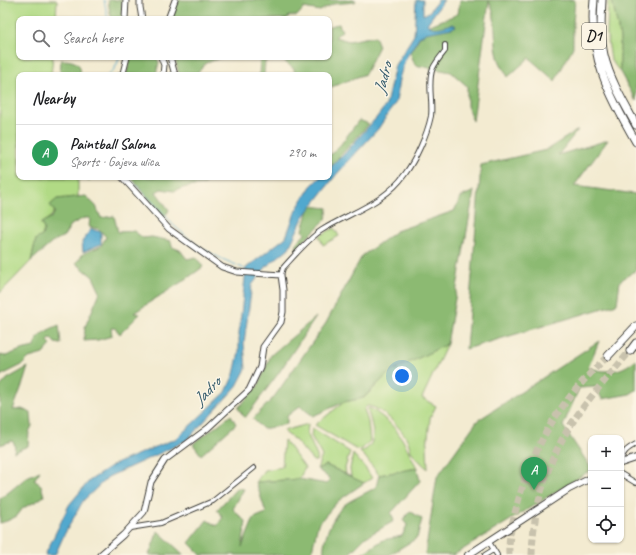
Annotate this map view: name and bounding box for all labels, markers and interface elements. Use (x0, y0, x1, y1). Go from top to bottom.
search box (16, 16, 332, 60)
road number: D1 (582, 23, 606, 49)
icon: search (30, 27, 52, 49)
text: Search here (62, 29, 123, 48)
water label: Jadro (369, 57, 398, 98)
text: Nearby (32, 88, 75, 109)
text: Paintball Salona (70, 135, 155, 154)
text: A (42, 145, 48, 161)
text: 290 m (288, 145, 316, 161)
text: Sports · Gajeva ulica (70, 154, 159, 170)
your location (392, 366, 412, 386)
water label: Jadro (187, 370, 227, 411)
map controls (588, 435, 624, 543)
button: + (588, 435, 624, 471)
pin: A (521, 457, 547, 490)
button: − (588, 471, 624, 507)
button: locate (588, 507, 624, 543)

